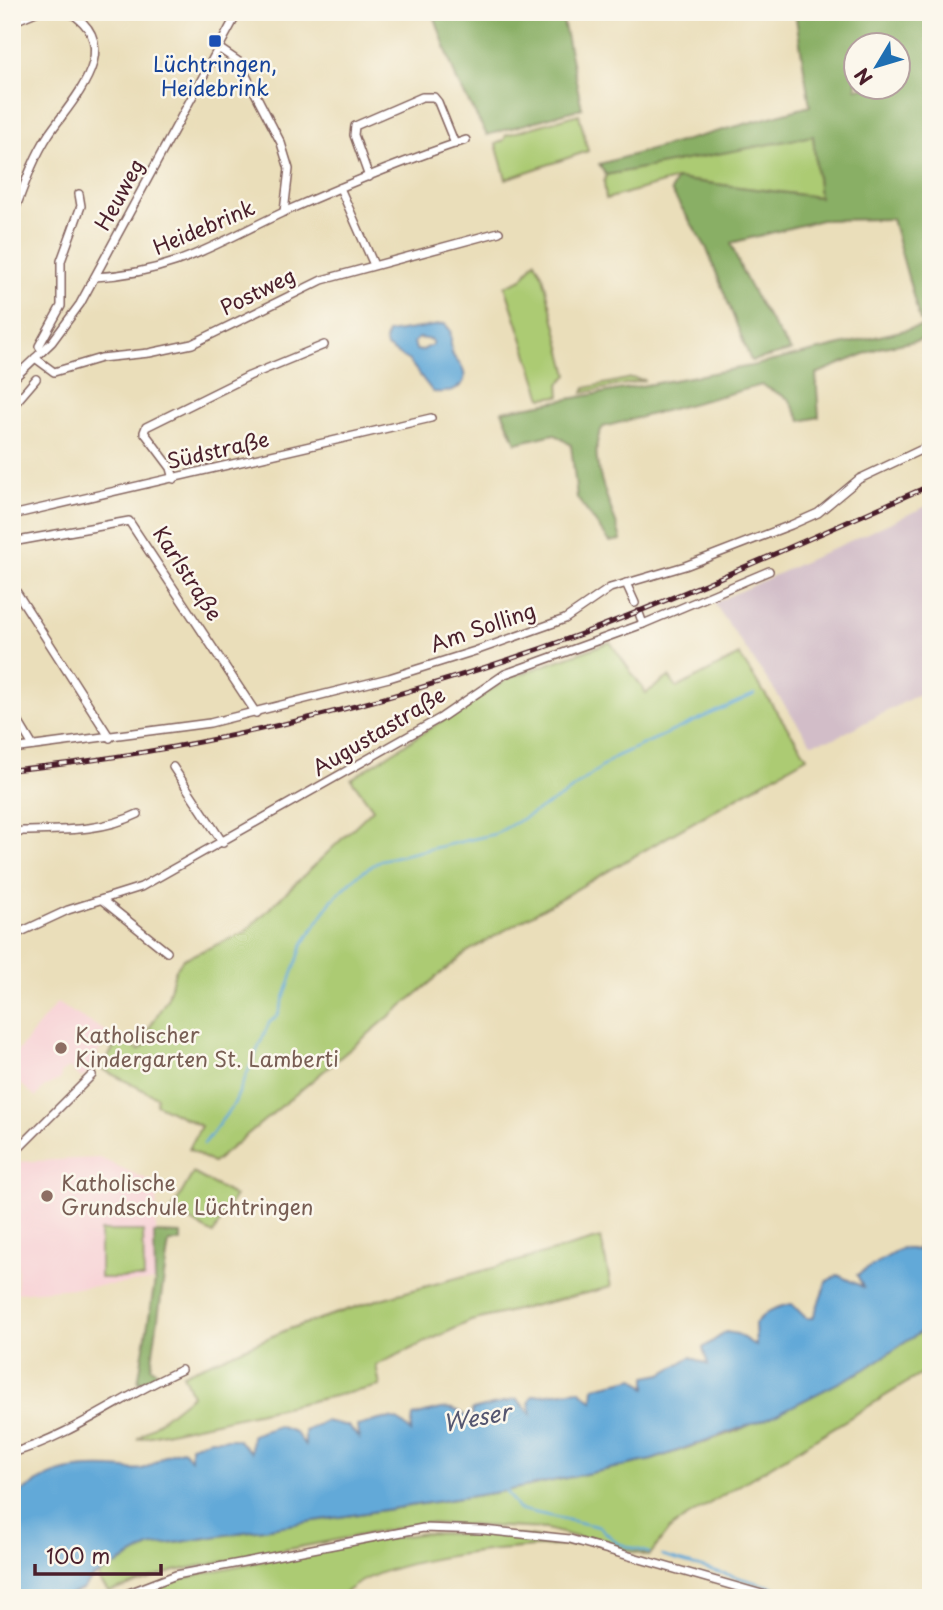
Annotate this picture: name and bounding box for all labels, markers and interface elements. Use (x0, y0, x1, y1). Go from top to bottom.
north arrow (842, 32, 912, 102)
marker: Lüchtringen, Heidebrink (207, 33, 223, 49)
place label: Lüchtringen, Heidebrink (153, 47, 277, 103)
text: N (847, 63, 878, 92)
street label: Heuweg (85, 152, 151, 236)
street label: Heidebrink (147, 190, 259, 262)
street label: Postweg (214, 258, 300, 322)
street label: Südstraße (163, 422, 272, 476)
street label: Karlstraße (146, 519, 231, 627)
street label: Am Solling (425, 593, 539, 659)
street label: Augustastraße (305, 678, 451, 783)
place label: Katholischer Kindergarten St. Lamberti (75, 1018, 339, 1074)
marker: Katholischer Kindergarten St. Lamberti (53, 1040, 69, 1056)
place label: Katholische Grundschule Lüchtringen (61, 1166, 313, 1222)
marker: Katholische Grundschule Lüchtringen (39, 1188, 55, 1204)
water label: Weser (440, 1393, 517, 1440)
scale bar (35, 1533, 161, 1577)
text: 100 m (46, 1539, 110, 1571)

